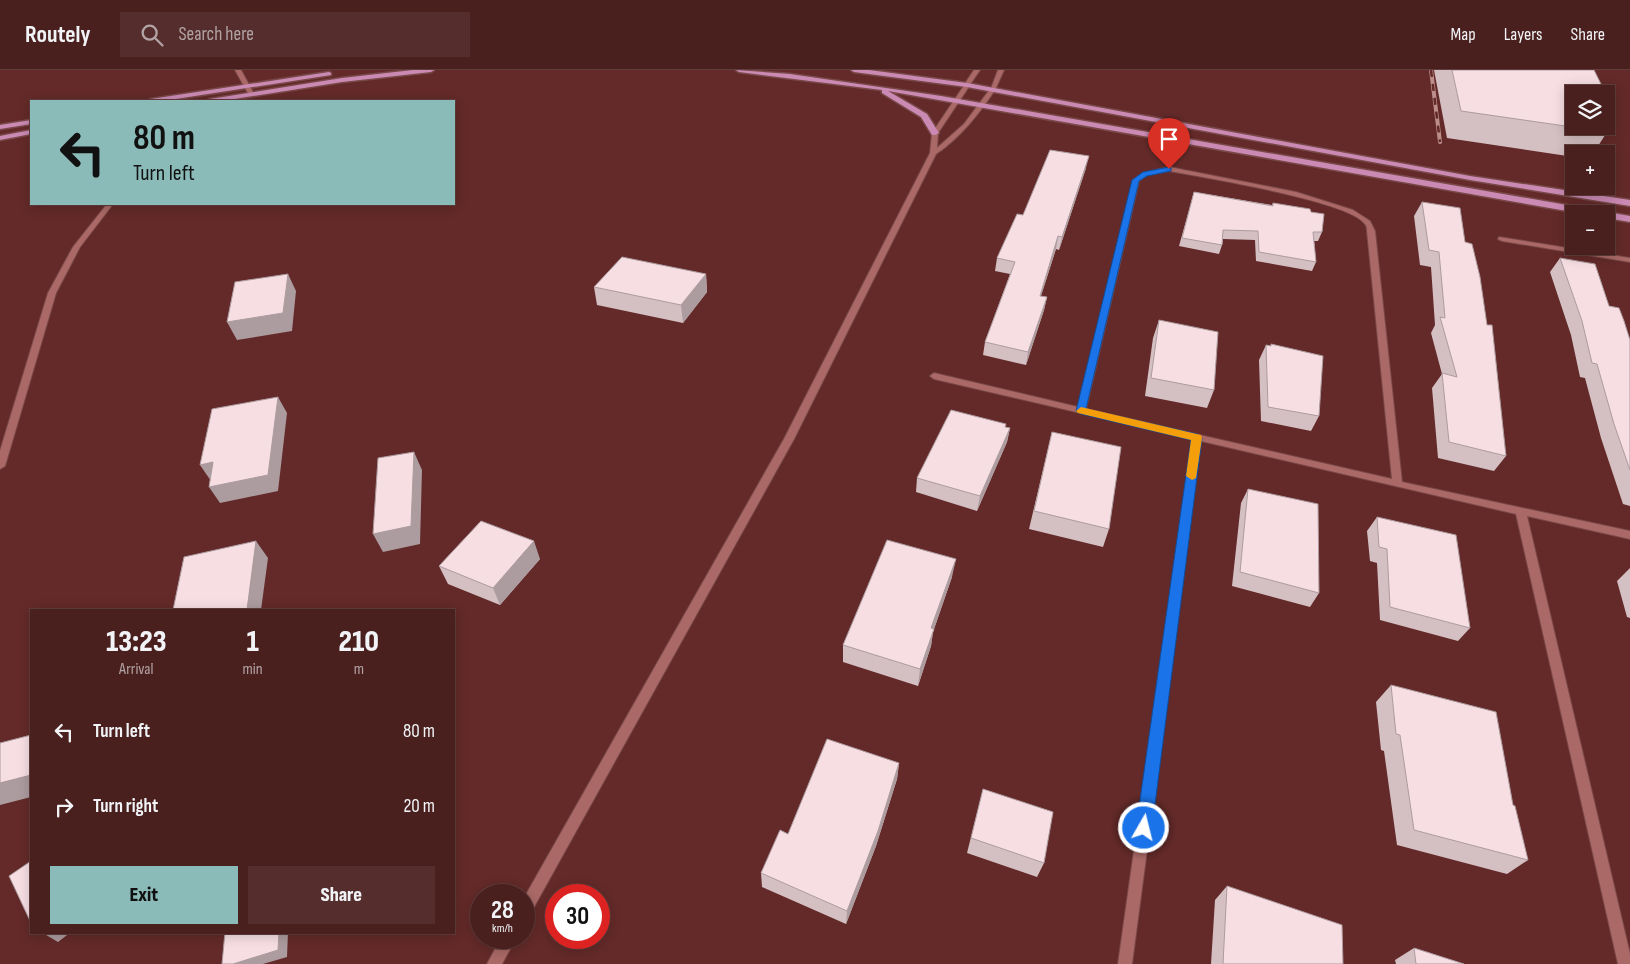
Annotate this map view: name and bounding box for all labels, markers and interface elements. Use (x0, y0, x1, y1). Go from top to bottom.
search box (120, 12, 470, 57)
text: Routely (25, 20, 90, 49)
icon: search (138, 21, 166, 49)
text: Search here (178, 23, 254, 46)
text: Map (1451, 24, 1476, 45)
text: Layers (1504, 24, 1543, 45)
text: Share (1571, 24, 1605, 45)
map controls (1565, 85, 1615, 255)
button: layers (1565, 85, 1615, 135)
text: 80 m (133, 117, 195, 160)
pin (1148, 118, 1190, 169)
icon: left (50, 120, 115, 185)
icon: arrive (1155, 125, 1183, 153)
button: + (1565, 145, 1615, 195)
text: Turn left (133, 160, 195, 187)
button: − (1565, 205, 1615, 255)
text: 13:23 (106, 624, 167, 660)
text: 1 (246, 624, 259, 660)
text: 210 (339, 624, 379, 660)
text: Arrival (119, 660, 153, 679)
text: min (243, 660, 263, 679)
text: m (354, 660, 364, 679)
icon: left (50, 718, 78, 746)
text: Turn left (93, 720, 150, 743)
text: 80 m (403, 720, 435, 743)
icon: right (50, 793, 78, 821)
text: Turn right (93, 795, 158, 818)
text: 20 m (403, 795, 435, 818)
position arrow (1117, 801, 1169, 853)
button: Exit (50, 866, 238, 924)
button: Share (248, 866, 435, 924)
speed limit sign: 30 (545, 884, 610, 949)
text: 28 (491, 895, 514, 926)
text: km/h (492, 921, 513, 936)

